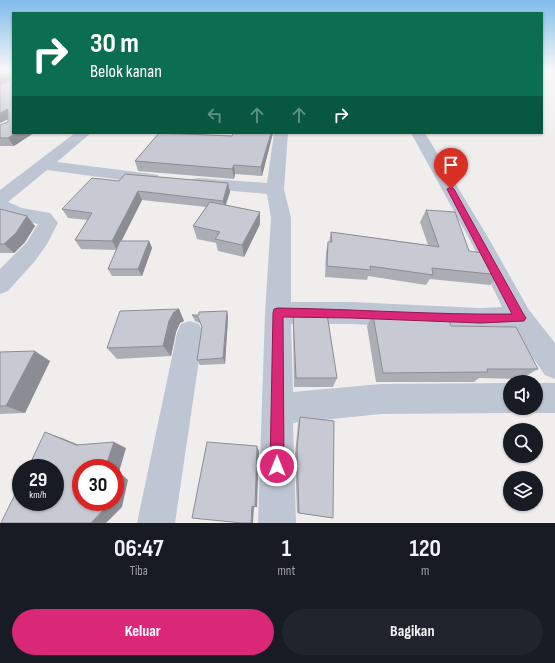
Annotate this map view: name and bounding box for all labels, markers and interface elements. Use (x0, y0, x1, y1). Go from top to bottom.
text: 30 m (90, 27, 139, 60)
icon: right (24, 28, 76, 80)
text: Belok kanan (90, 61, 162, 82)
icon: left (204, 104, 226, 126)
icon: ahead (246, 104, 268, 126)
icon: ahead (288, 104, 310, 126)
icon: right (330, 104, 352, 126)
pin (434, 148, 468, 189)
icon: arrive (440, 154, 462, 176)
map controls (503, 375, 543, 511)
button: sound (503, 375, 543, 415)
button: search (503, 423, 543, 463)
position arrow (256, 445, 298, 487)
speed limit sign: 30 (72, 459, 124, 511)
text: 29 (29, 468, 47, 492)
button: layers (503, 471, 543, 511)
text: km/h (29, 489, 47, 501)
text: 06:47 (114, 534, 163, 563)
text: 1 (282, 534, 291, 563)
text: 120 (409, 534, 441, 563)
text: Tiba (130, 563, 148, 579)
text: mnt (277, 563, 295, 579)
text: m (421, 563, 429, 579)
button: Keluar (12, 609, 274, 655)
button: Bagikan (282, 609, 543, 655)

